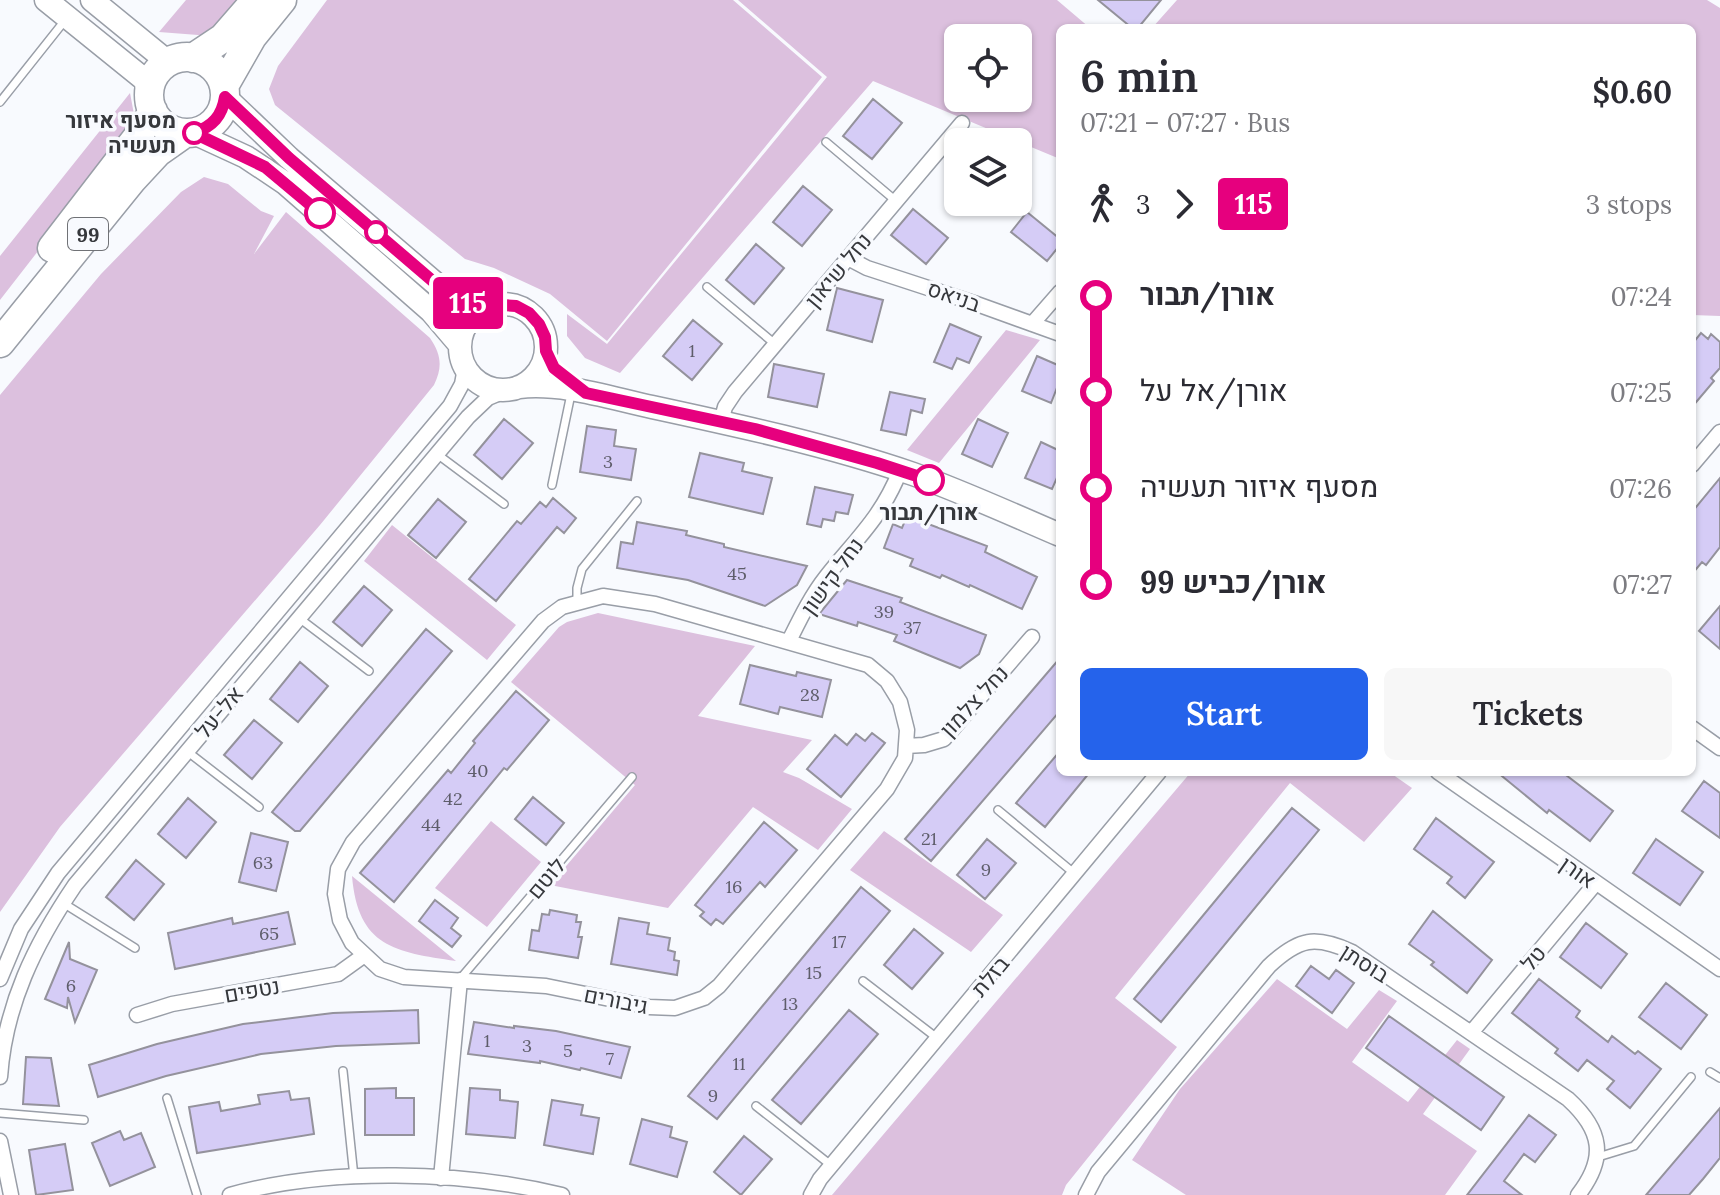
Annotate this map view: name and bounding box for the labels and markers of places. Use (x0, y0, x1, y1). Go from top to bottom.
place label: מסעף איזור תעשיה (65, 106, 176, 159)
marker: מסעף איזור תעשיה (183, 122, 205, 144)
unlabelled marker (305, 198, 335, 228)
unlabelled marker (365, 221, 387, 243)
marker: אורן/תבור (914, 465, 944, 495)
place label: אורן/תבור (879, 498, 979, 526)

